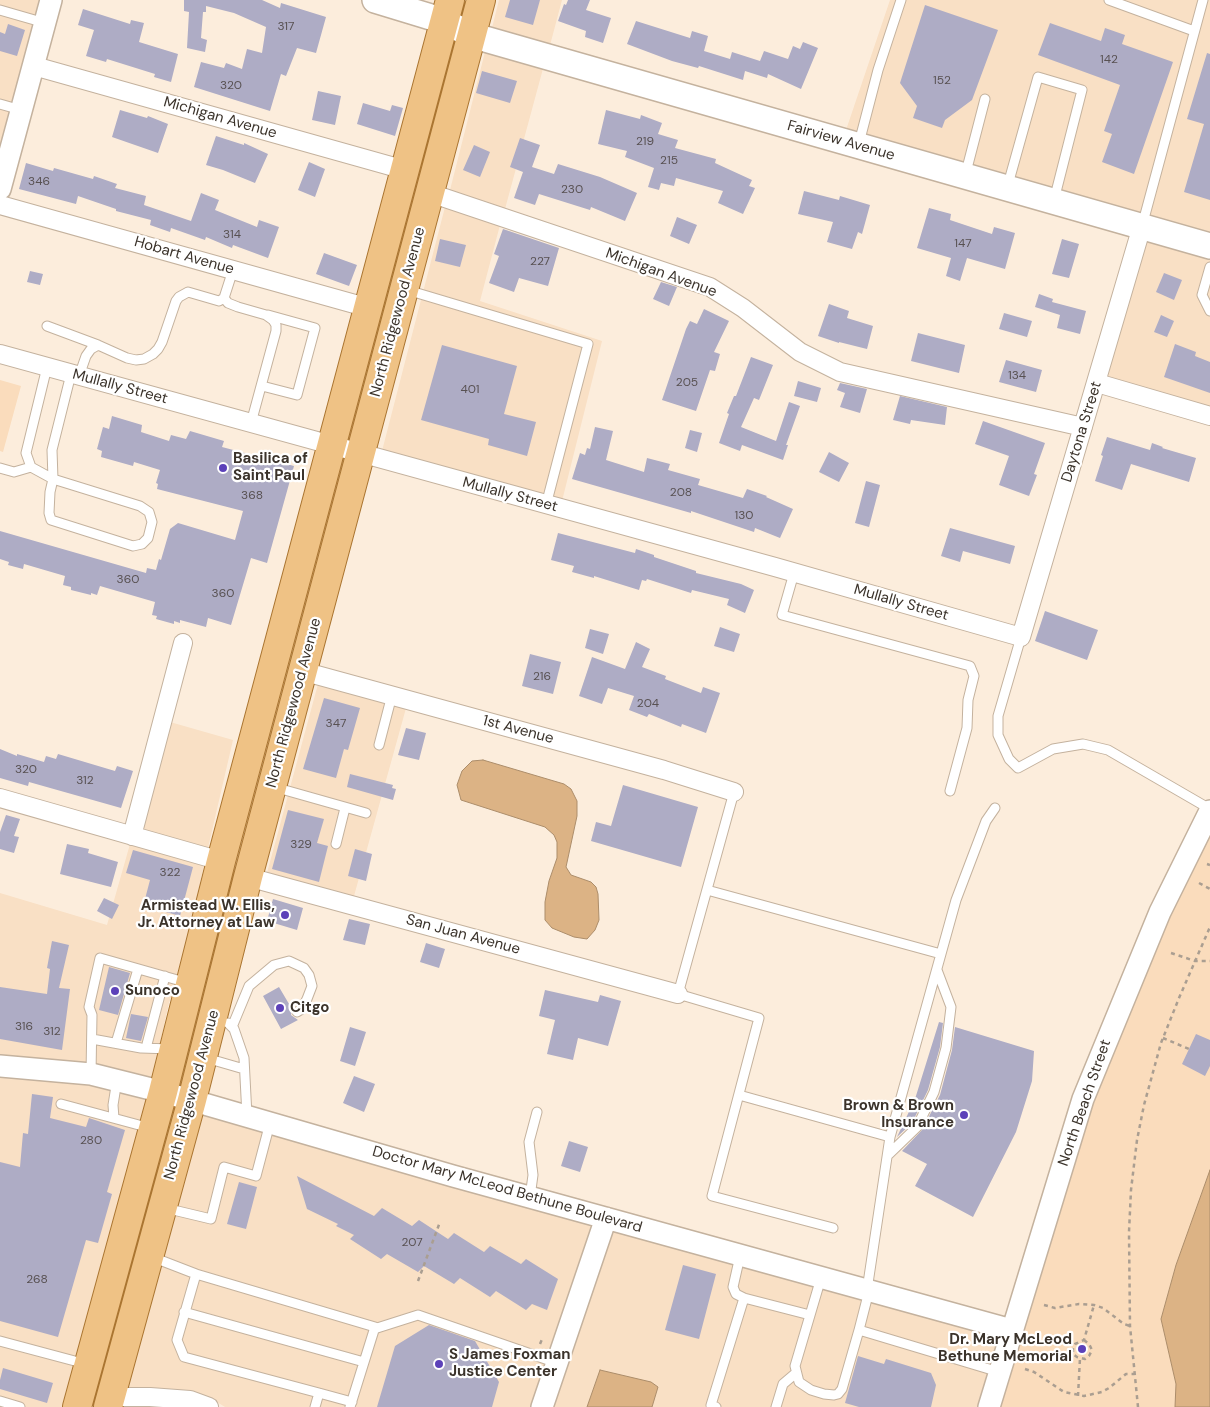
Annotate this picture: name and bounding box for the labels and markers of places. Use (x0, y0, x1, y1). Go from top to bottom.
place label: Basilica of Saint Paul (233, 450, 308, 485)
marker: Basilica of Saint Paul (217, 462, 229, 474)
place label: Armistead W. Ellis, Jr. Attorney at Law (137, 897, 275, 932)
marker: Armistead W. Ellis, Jr. Attorney at Law (279, 909, 291, 921)
place label: Sunoco (125, 982, 180, 1000)
marker: Sunoco (109, 985, 121, 997)
place label: Citgo (290, 999, 329, 1017)
marker: Citgo (274, 1002, 286, 1014)
place label: Brown & Brown Insurance (843, 1097, 954, 1132)
marker: Brown & Brown Insurance (958, 1109, 970, 1121)
place label: Dr. Mary McLeod Bethune Memorial (938, 1331, 1072, 1366)
marker: Dr. Mary McLeod Bethune Memorial (1076, 1343, 1088, 1355)
place label: S James Foxman Justice Center (449, 1346, 571, 1381)
marker: S James Foxman Justice Center (433, 1358, 445, 1370)

